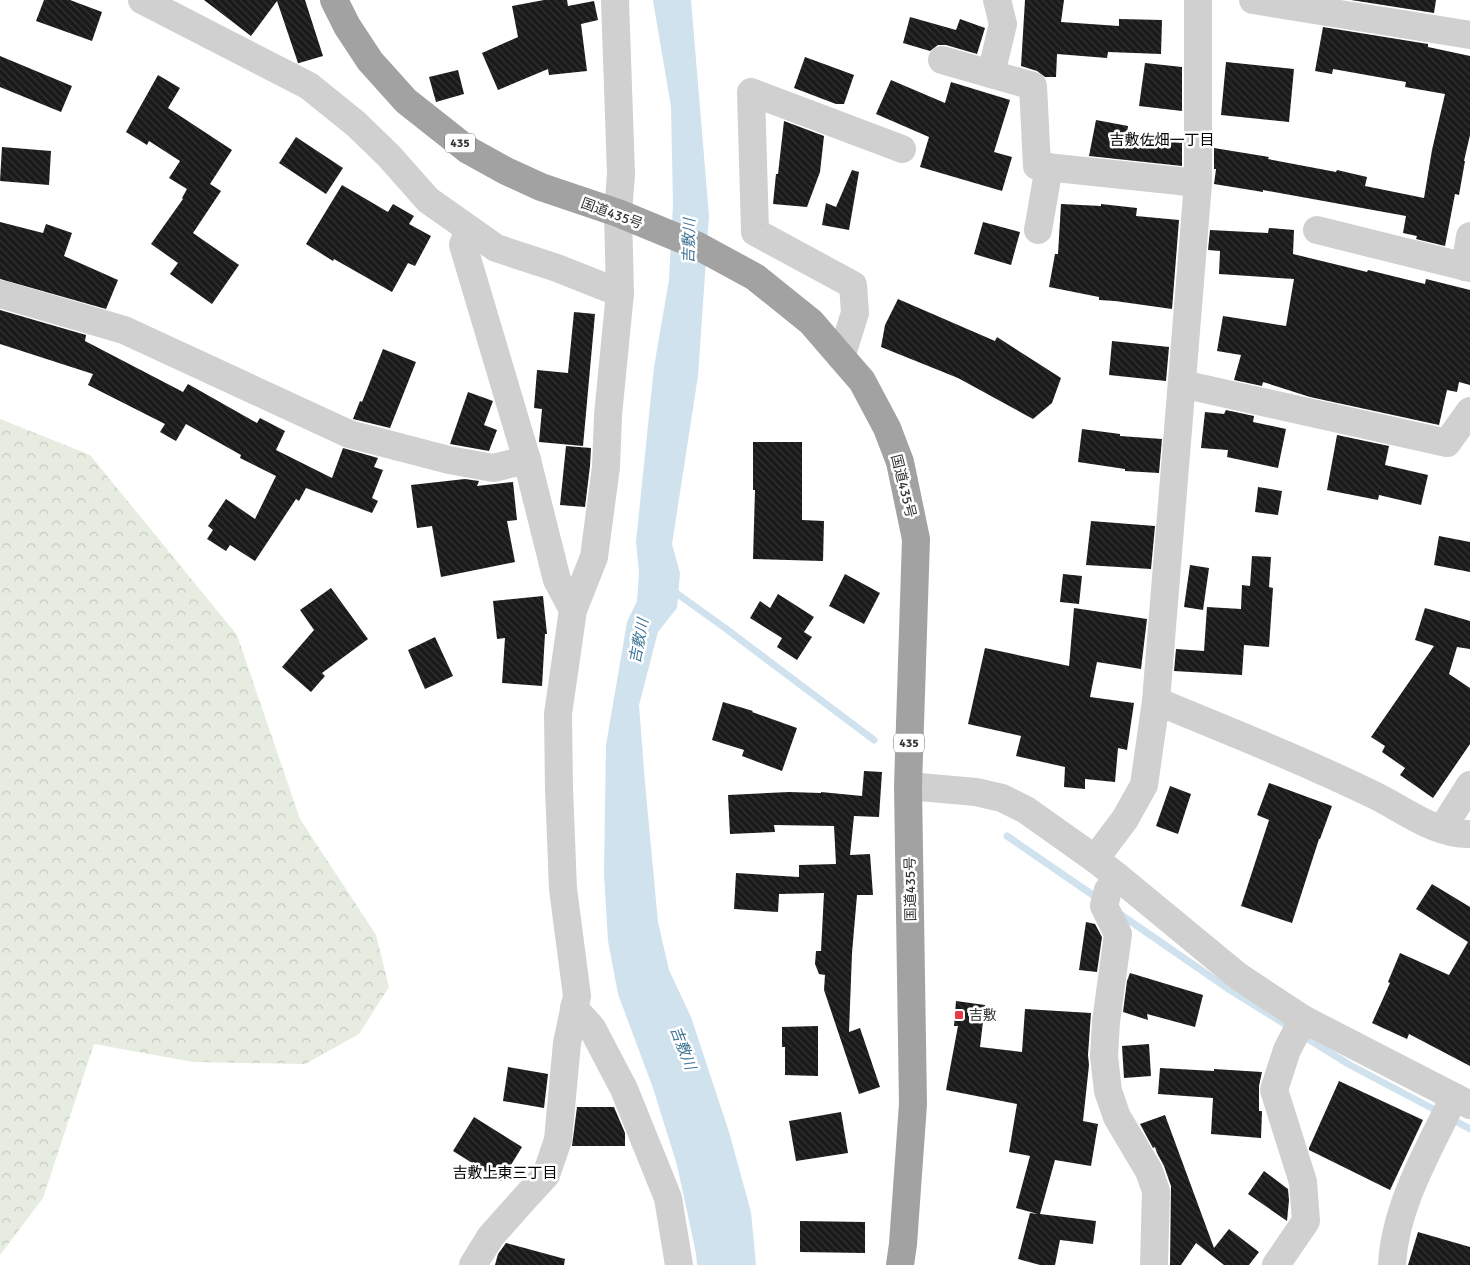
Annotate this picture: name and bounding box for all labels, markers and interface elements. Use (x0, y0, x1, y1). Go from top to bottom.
district label: 吉敷佐畑一丁目 (1109, 131, 1215, 149)
road number: 435 (445, 134, 475, 152)
street label: 国道435号 (579, 194, 645, 233)
water label: 吉敷川 (680, 216, 698, 264)
street label: 国道435号 (887, 453, 920, 520)
water label: 吉敷川 (626, 615, 653, 665)
road number: 435 (894, 734, 924, 752)
street label: 国道435号 (901, 857, 920, 921)
place label: 吉敷 (969, 1007, 997, 1024)
marker: 吉敷 (953, 1009, 965, 1021)
water label: 吉敷川 (667, 1024, 700, 1074)
district label: 吉敷上東三丁目 (452, 1164, 558, 1182)

